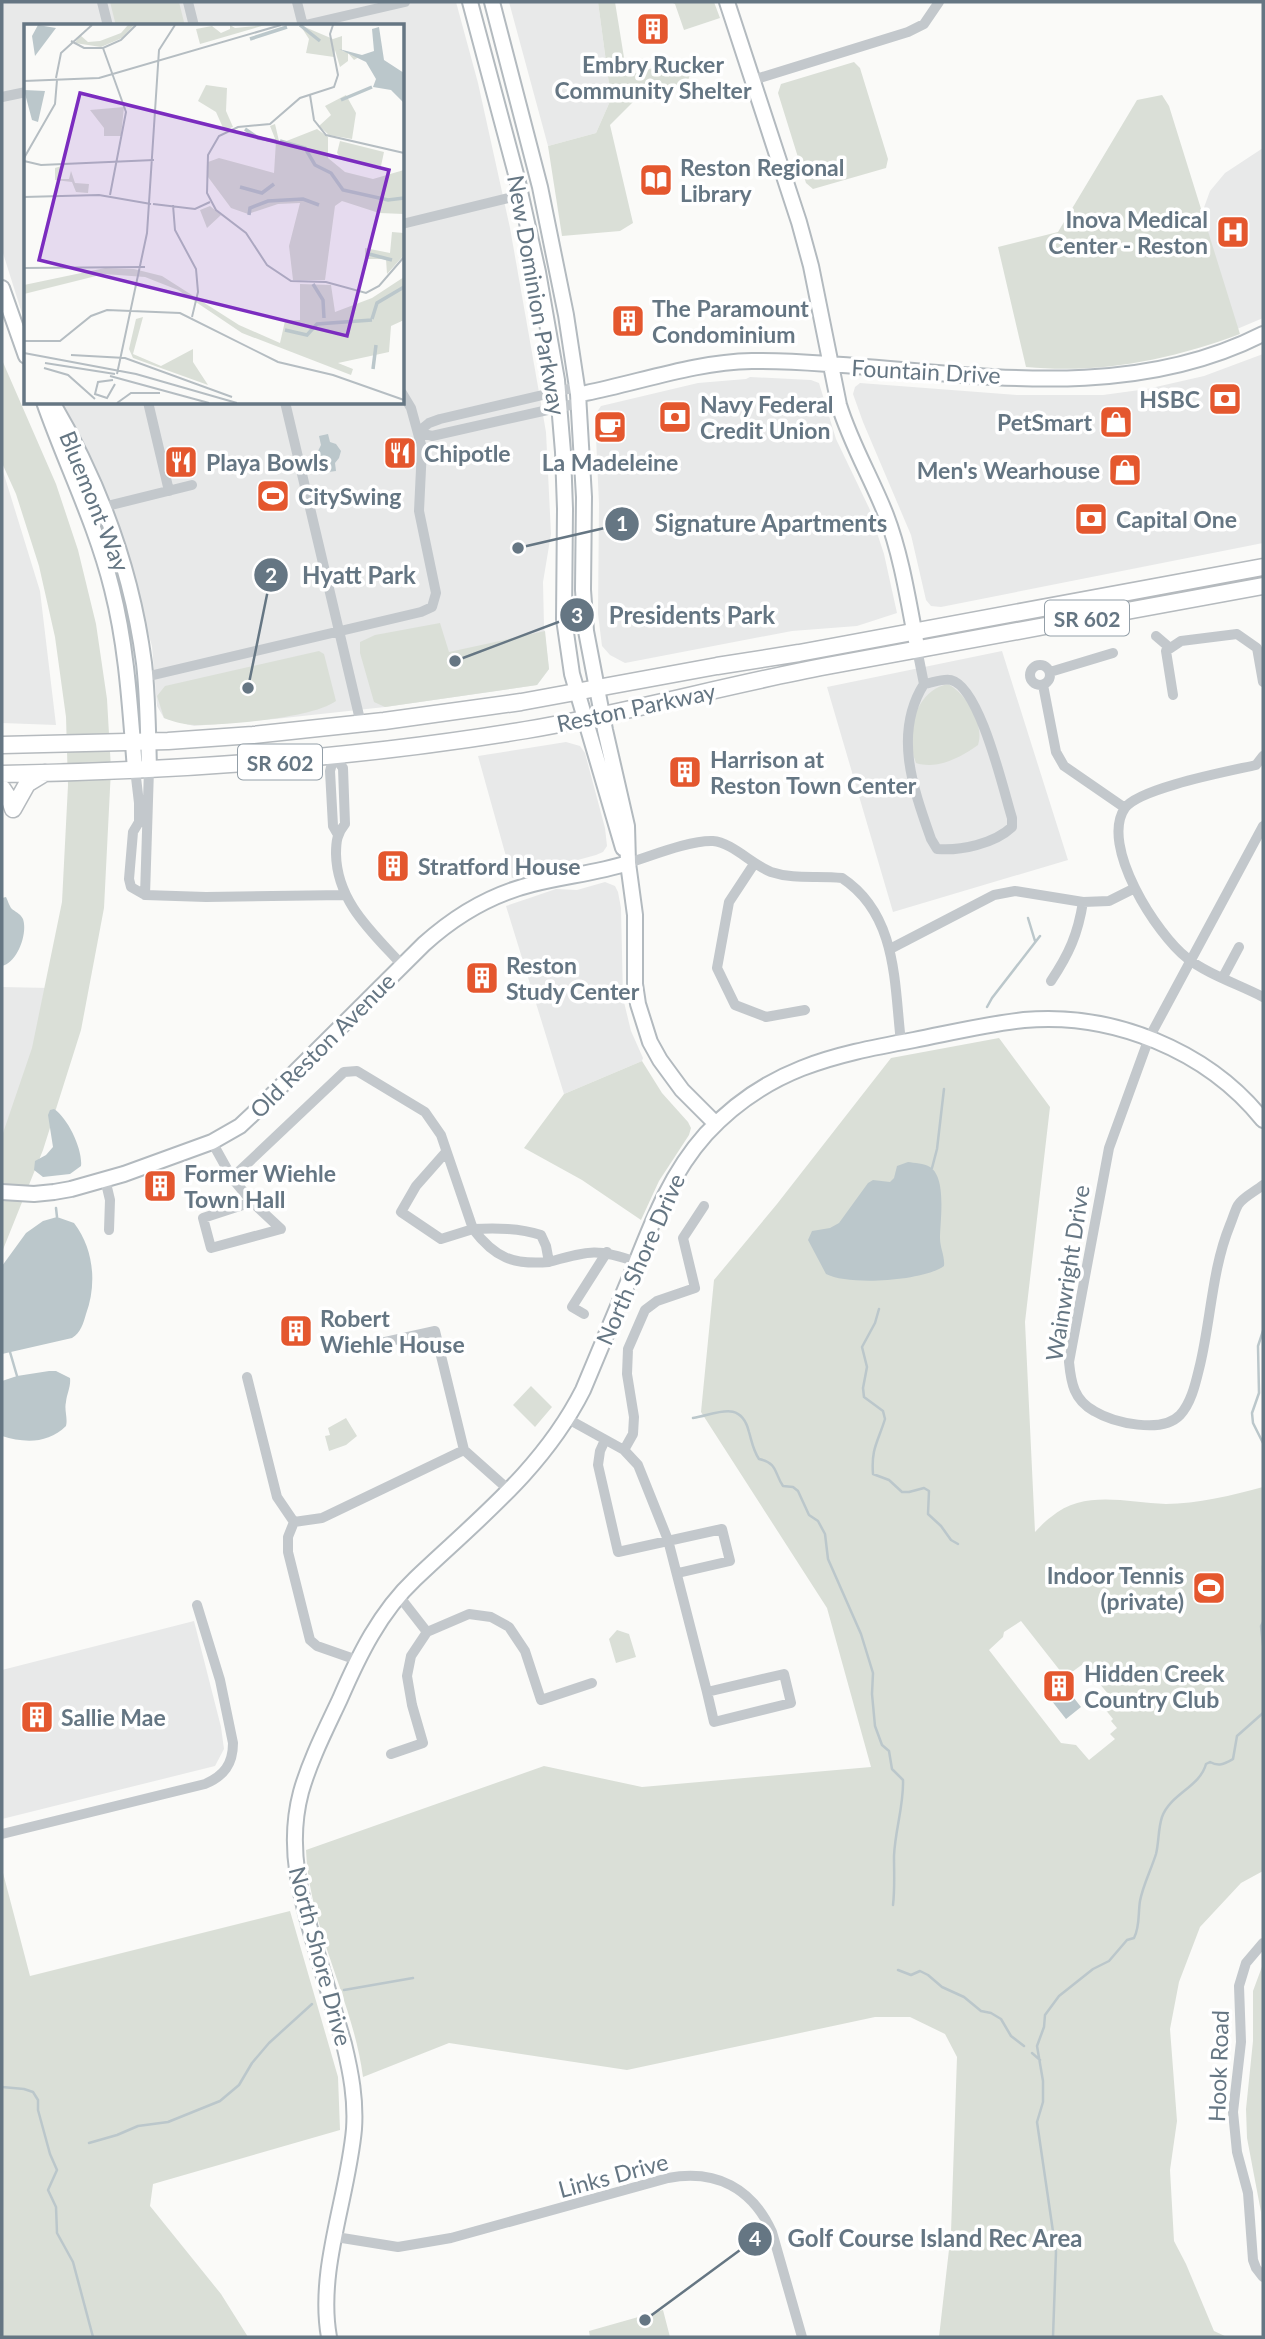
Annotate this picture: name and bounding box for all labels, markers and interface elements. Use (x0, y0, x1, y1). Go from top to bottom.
building icon: Embry Rucker Community Shelter (634, 10, 672, 48)
inset map (24, 24, 404, 404)
place label: Embry Rucker Community Shelter (555, 50, 752, 104)
place label: Reston Regional Library (680, 153, 845, 207)
library icon: Reston Regional Library (637, 161, 675, 199)
street label: New Dominion Parkway (502, 173, 572, 417)
place label: Inova Medical Center - Reston (1048, 205, 1208, 259)
hospital icon: Inova Medical Center - Reston (1214, 213, 1252, 251)
place label: The Paramount Condominium (652, 294, 809, 348)
building icon: The Paramount Condominium (609, 302, 647, 340)
street label: Fountain Drive (851, 353, 1001, 389)
bank icon: HSBC (1206, 380, 1244, 418)
place label: HSBC (1139, 385, 1200, 413)
place label: Navy Federal Credit Union (700, 390, 834, 444)
bank icon: Navy Federal Credit Union (656, 398, 694, 436)
shop icon: PetSmart (1097, 403, 1135, 441)
cafe icon: La Madeleine (591, 408, 629, 446)
place label: PetSmart (997, 408, 1092, 436)
street label: Bluemont Way (54, 427, 136, 575)
restaurant icon: Chipotle (381, 434, 419, 472)
place label: Chipotle (424, 439, 511, 467)
restaurant icon: Playa Bowls (162, 443, 200, 481)
place label: Playa Bowls (206, 448, 329, 476)
place label: La Madeleine (542, 448, 678, 476)
shop icon: Men's Wearhouse (1106, 451, 1144, 489)
place label: Men's Wearhouse (917, 456, 1100, 484)
sports icon: CitySwing (254, 477, 292, 515)
place label: CitySwing (298, 482, 401, 510)
bank icon: Capital One (1072, 500, 1110, 538)
callout: Signature Apartments (605, 501, 901, 546)
place label: Capital One (1116, 505, 1237, 533)
text: Signature Apartments (655, 508, 887, 537)
text: 1 (616, 510, 628, 535)
callout: Hyatt Park (253, 553, 430, 598)
text: Hyatt Park (302, 560, 416, 589)
text: 2 (265, 562, 277, 587)
callout: Presidents Park (559, 593, 789, 638)
text: Presidents Park (609, 600, 775, 629)
road number: SR 602 (1045, 600, 1129, 636)
text: 3 (571, 602, 583, 627)
street label: Reston Parkway (554, 676, 718, 737)
road number: SR 602 (238, 744, 322, 780)
place label: Harrison at Reston Town Center (710, 745, 917, 799)
building icon: Harrison at Reston Town Center (666, 753, 704, 791)
building icon: Stratford House (374, 847, 412, 885)
place label: Stratford House (418, 852, 581, 880)
place label: Reston Study Center (506, 951, 640, 1005)
building icon: Reston Study Center (463, 959, 501, 997)
street label: Old Reston Avenue (244, 967, 400, 1123)
place label: Former Wiehle Town Hall (184, 1159, 336, 1213)
building icon: Former Wiehle Town Hall (141, 1167, 179, 1205)
street label: North Shore Drive (590, 1169, 690, 1349)
street label: Wainwright Drive (1039, 1183, 1095, 1363)
place label: Robert Wiehle House (320, 1304, 465, 1358)
building icon: Robert Wiehle House (277, 1312, 315, 1350)
place label: Indoor Tennis (private) (1047, 1561, 1184, 1615)
sports icon: Indoor Tennis (private) (1190, 1569, 1228, 1607)
place label: Hidden Creek Country Club (1084, 1659, 1225, 1713)
building icon: Hidden Creek Country Club (1040, 1667, 1078, 1705)
building icon: Sallie Mae (18, 1698, 56, 1736)
place label: Sallie Mae (61, 1703, 166, 1731)
street label: North Shore Drive (284, 1863, 358, 2049)
street label: Hook Road (1202, 2010, 1234, 2122)
street label: Links Drive (555, 2147, 671, 2203)
callout: Golf Course Island Rec Area (738, 2216, 1097, 2261)
text: Golf Course Island Rec Area (788, 2223, 1082, 2252)
text: 4 (749, 2225, 761, 2250)

